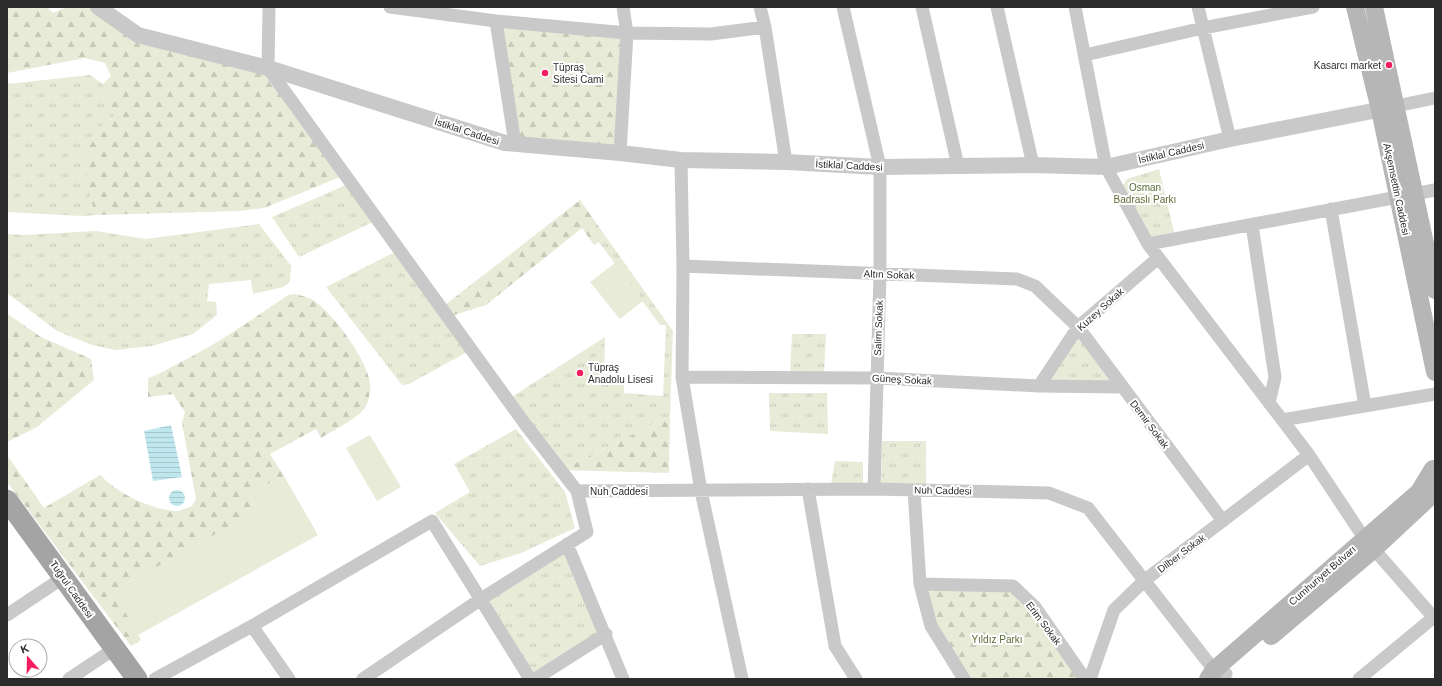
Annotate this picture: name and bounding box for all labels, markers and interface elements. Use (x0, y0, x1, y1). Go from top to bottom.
place label: Kasarcı market (1314, 60, 1381, 71)
marker: Kasarcı market (1384, 60, 1394, 70)
place label: Tüpraş Sitesi Cami (553, 62, 604, 85)
marker: Tüpraş Sitesi Cami (540, 68, 550, 78)
street label: İstiklal Caddesi (433, 115, 501, 147)
street label: İstiklal Caddesi (1137, 139, 1205, 165)
street label: Akşemsettin Caddesi (1381, 142, 1412, 236)
street label: İstiklal Caddesi (815, 157, 883, 173)
park label: Osman Badraslı Parkı (1114, 182, 1176, 205)
street label: Altın Sokak (864, 268, 915, 281)
street label: Kuzey Sokak (1075, 285, 1126, 333)
street label: Salim Sokak (872, 299, 885, 356)
place label: Tüpraş Anadolu Lisesi (588, 362, 653, 385)
marker: Tüpraş Anadolu Lisesi (575, 368, 585, 378)
street label: Güneş Sokak (872, 372, 933, 387)
street label: Demir Sokak (1128, 398, 1172, 451)
street label: Nuh Caddesi (914, 484, 972, 497)
street label: Nuh Caddesi (590, 486, 648, 497)
street label: Dilber Sokak (1155, 531, 1208, 575)
street label: Cumhuriyet Bulvarı (1287, 543, 1358, 607)
street label: Tuğrul Caddesi (48, 559, 95, 620)
street label: Erim Sokak (1024, 600, 1064, 648)
park label: Yıldız Parkı (971, 634, 1023, 645)
north arrow (8, 638, 48, 678)
text: K (19, 642, 30, 656)

